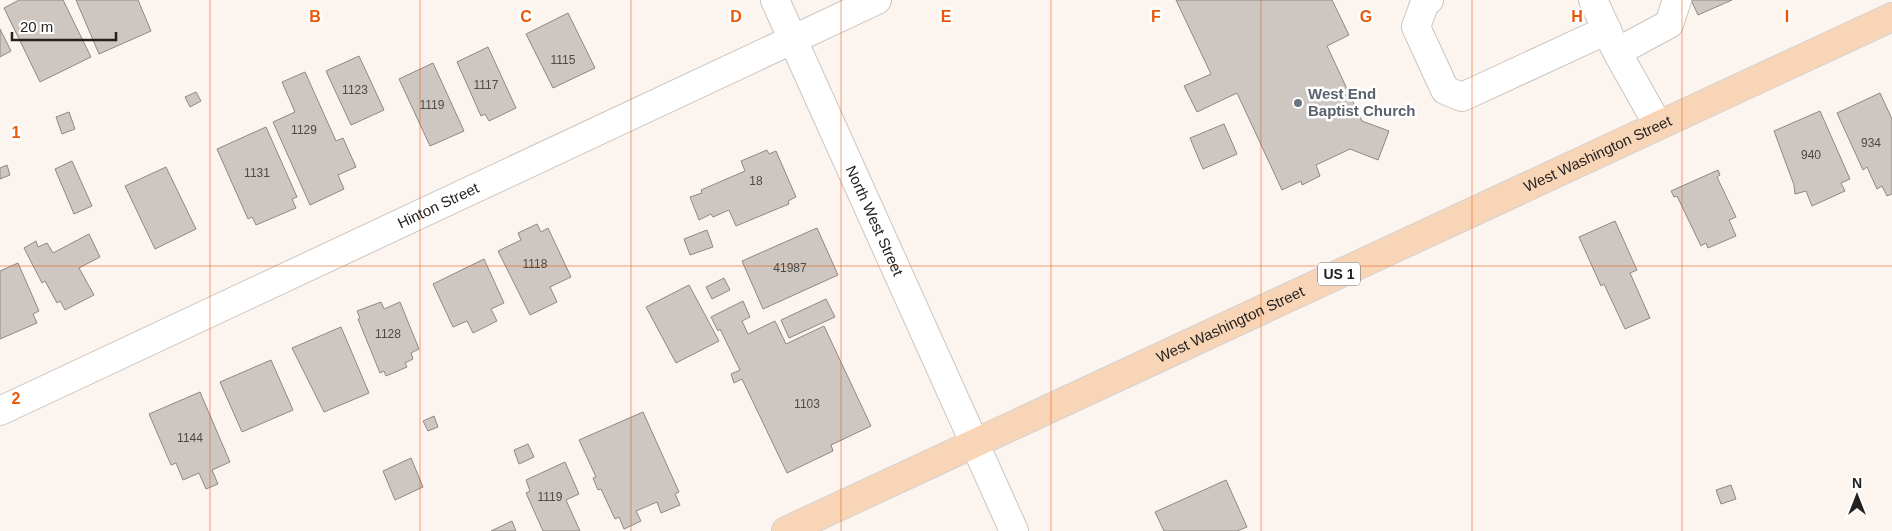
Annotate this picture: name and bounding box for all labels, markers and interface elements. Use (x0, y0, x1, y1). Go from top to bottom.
text: B (309, 8, 321, 25)
text: C (520, 8, 532, 25)
text: D (730, 8, 742, 25)
text: E (941, 8, 952, 25)
text: F (1151, 8, 1161, 25)
text: G (1360, 8, 1372, 25)
text: H (1571, 8, 1583, 25)
text: I (1785, 8, 1789, 25)
scale bar (12, 10, 116, 42)
text: 20 m (20, 18, 53, 35)
house number: 1115 (551, 53, 576, 67)
house number: 1117 (474, 78, 499, 92)
house number: 1123 (342, 83, 368, 97)
place label: West End Baptist Church (1308, 85, 1416, 119)
marker: West End Baptist Church (1292, 97, 1304, 109)
house number: 1119 (420, 98, 445, 112)
street label: West Washington Street (1521, 111, 1675, 195)
house number: 1129 (291, 123, 317, 137)
text: 1 (12, 124, 21, 141)
house number: 934 (1861, 136, 1881, 150)
house number: 940 (1801, 148, 1821, 162)
street label: North West Street (843, 163, 907, 279)
house number: 1131 (244, 166, 270, 180)
house number: 18 (749, 174, 763, 188)
street label: Hinton Street (395, 179, 482, 231)
house number: 1118 (523, 257, 548, 271)
house number: 41987 (773, 261, 807, 275)
road number: US 1 (1318, 262, 1360, 286)
street label: West Washington Street (1154, 282, 1307, 366)
house number: 1128 (375, 327, 401, 341)
text: 2 (12, 390, 21, 407)
house number: 1103 (794, 397, 820, 411)
house number: 1144 (177, 431, 203, 445)
north arrow (1832, 471, 1882, 521)
text: N (1852, 475, 1862, 491)
house number: 1119 (538, 490, 563, 504)

